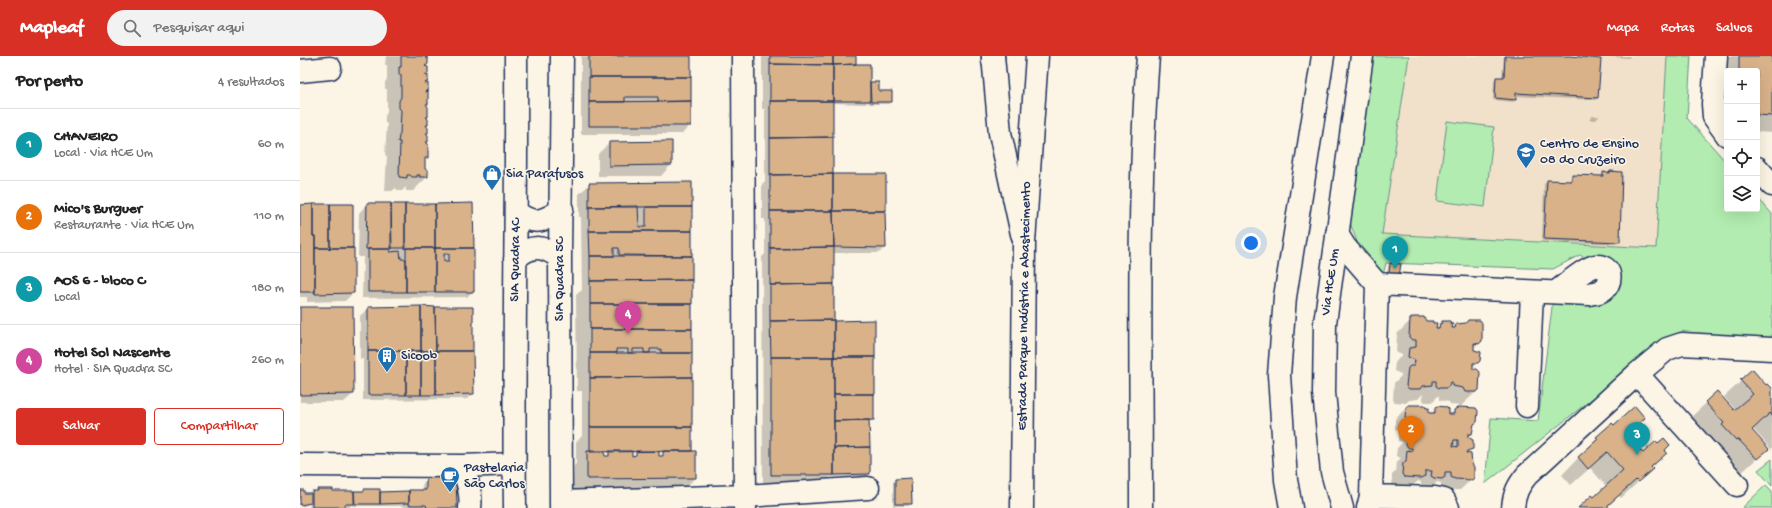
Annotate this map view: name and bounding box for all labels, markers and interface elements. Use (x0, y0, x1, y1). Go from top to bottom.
search box (107, 10, 387, 46)
text: Mapleaf (20, 17, 83, 40)
icon: search (121, 17, 143, 39)
text: Pesquisar aqui (153, 19, 245, 37)
text: Mapa (1607, 20, 1639, 37)
text: Rotas (1661, 20, 1694, 37)
text: Salvos (1716, 20, 1752, 37)
map controls (1724, 68, 1760, 212)
button: + (1724, 68, 1760, 104)
text: Por perto (16, 72, 83, 92)
text: 4 resultados (218, 75, 284, 90)
button: − (1724, 104, 1760, 140)
text: CHAVEIRO (54, 128, 118, 146)
place label: Centro de Ensino 08 do Cruzeiro (1540, 136, 1639, 169)
text: 1 (26, 137, 32, 152)
text: 60 m (258, 137, 284, 152)
button: locate (1724, 140, 1760, 176)
school or university icon: Centro de Ensino 08 do Cruzeiro (1515, 141, 1537, 169)
text: Local · Via HCE Um (54, 146, 153, 161)
shop icon: Sia Parafusos (481, 163, 503, 191)
place label: Sia Parafusos (506, 166, 584, 183)
button: layers (1724, 176, 1760, 212)
street label: Estrada Parque Indústria e Abastecimento (1014, 181, 1036, 431)
text: Mico's Burguer (54, 200, 142, 218)
text: 2 (26, 209, 32, 224)
text: 110 m (254, 209, 284, 224)
street label: SIA Quadra 4C (507, 217, 525, 302)
text: Restaurante · Via HCE Um (54, 218, 194, 233)
your location (1241, 233, 1261, 253)
street label: SIA Quadra 5C (552, 235, 569, 321)
pin: 1 (1382, 236, 1408, 269)
street label: Via HCE Um (1318, 247, 1344, 318)
text: AOS 6 - bloco C (54, 272, 145, 290)
text: 3 (26, 281, 32, 296)
text: 180 m (252, 281, 284, 296)
text: Local (54, 290, 80, 305)
pin: 4 (615, 301, 641, 334)
text: Hotel Sol Nascente (54, 344, 170, 362)
building icon: Sicoob (376, 345, 398, 373)
place label: Sicoob (401, 348, 438, 365)
text: 4 (26, 353, 32, 368)
text: 260 m (251, 353, 284, 368)
text: Hotel · SIA Quadra 5C (54, 362, 172, 377)
button: Salvar (16, 408, 146, 445)
button: Compartilhar (154, 408, 284, 445)
pin: 2 (1398, 416, 1424, 449)
pin: 3 (1624, 422, 1650, 455)
place label: Pastelaria São Carlos (463, 460, 526, 493)
cafe icon: Pastelaria São Carlos (439, 465, 461, 493)

